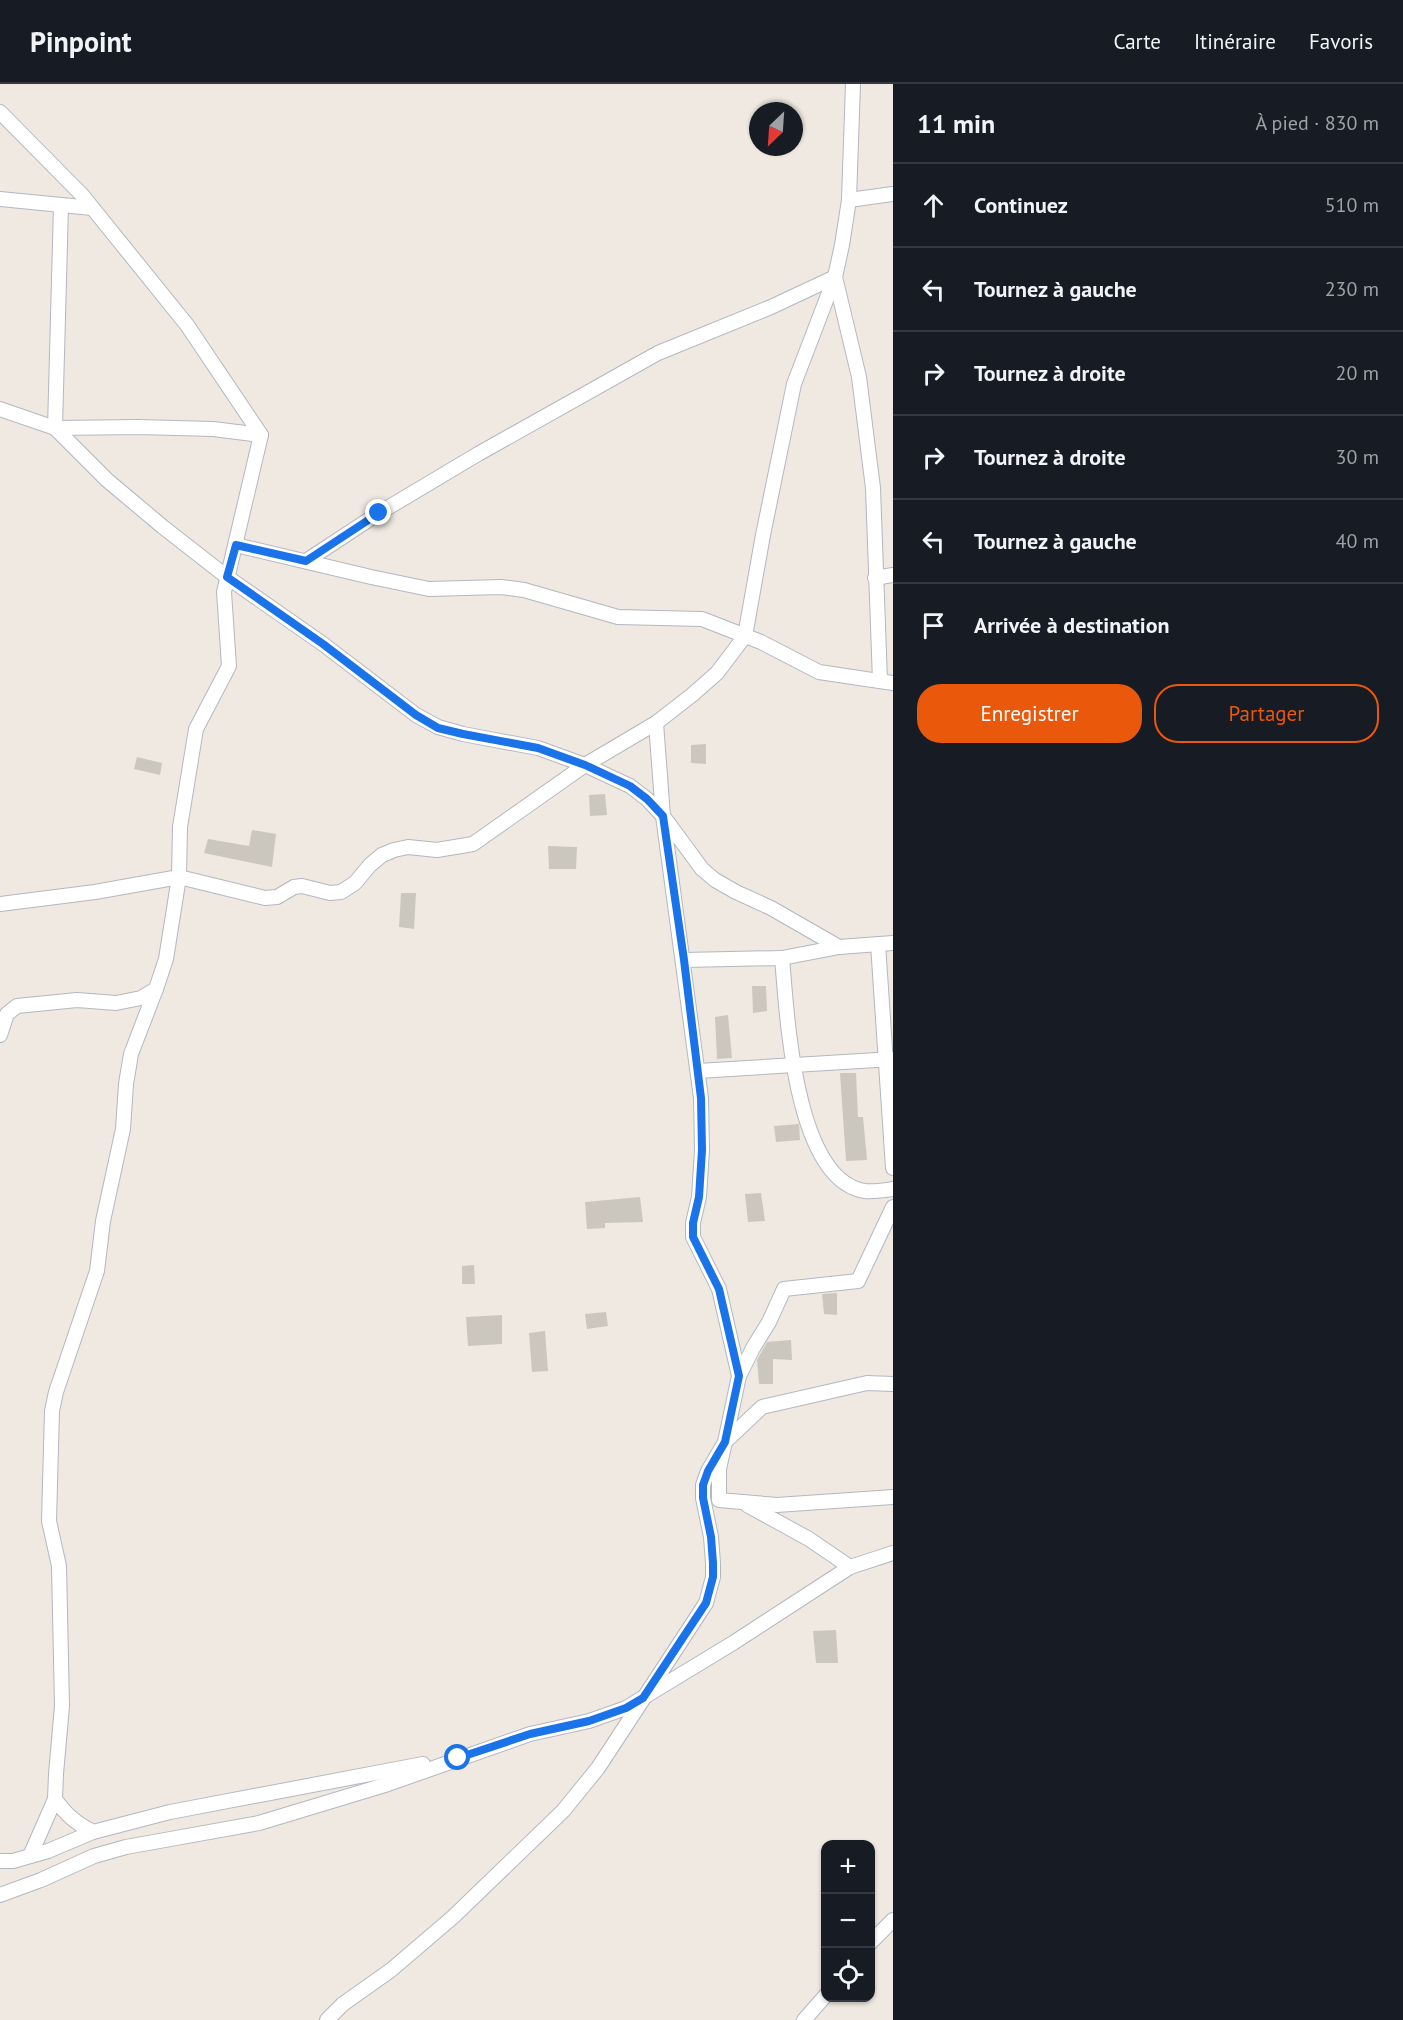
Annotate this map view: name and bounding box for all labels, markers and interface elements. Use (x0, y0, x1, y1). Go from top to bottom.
text: Pinpoint (30, 23, 132, 60)
text: Carte (1114, 28, 1161, 55)
text: Itinéraire (1194, 28, 1276, 55)
text: Favoris (1309, 28, 1373, 55)
north arrow (749, 102, 803, 156)
text: 11 min (917, 107, 995, 140)
text: À pied · 830 m (1255, 110, 1379, 136)
icon: ahead (917, 189, 950, 222)
text: Continuez (974, 191, 1068, 219)
text: 510 m (1325, 192, 1379, 218)
icon: left (917, 273, 950, 306)
text: Tournez à gauche (974, 275, 1137, 303)
text: 230 m (1325, 276, 1379, 302)
icon: right (917, 357, 950, 390)
text: Tournez à droite (974, 359, 1126, 387)
text: 20 m (1336, 360, 1379, 386)
icon: right (917, 441, 950, 474)
text: Tournez à droite (974, 443, 1126, 471)
text: 30 m (1336, 444, 1379, 470)
route end (365, 499, 391, 525)
icon: left (917, 525, 950, 558)
text: Tournez à gauche (974, 527, 1137, 555)
text: 40 m (1336, 528, 1379, 554)
icon: arrive (917, 609, 950, 642)
text: Arrivée à destination (974, 611, 1170, 639)
button: Enregistrer (917, 684, 1142, 743)
button: Partager (1154, 684, 1379, 743)
route start (444, 1744, 470, 1770)
map controls (821, 1840, 875, 2002)
button: + (821, 1840, 875, 1894)
button: − (821, 1894, 875, 1948)
button: locate (821, 1948, 875, 2002)

